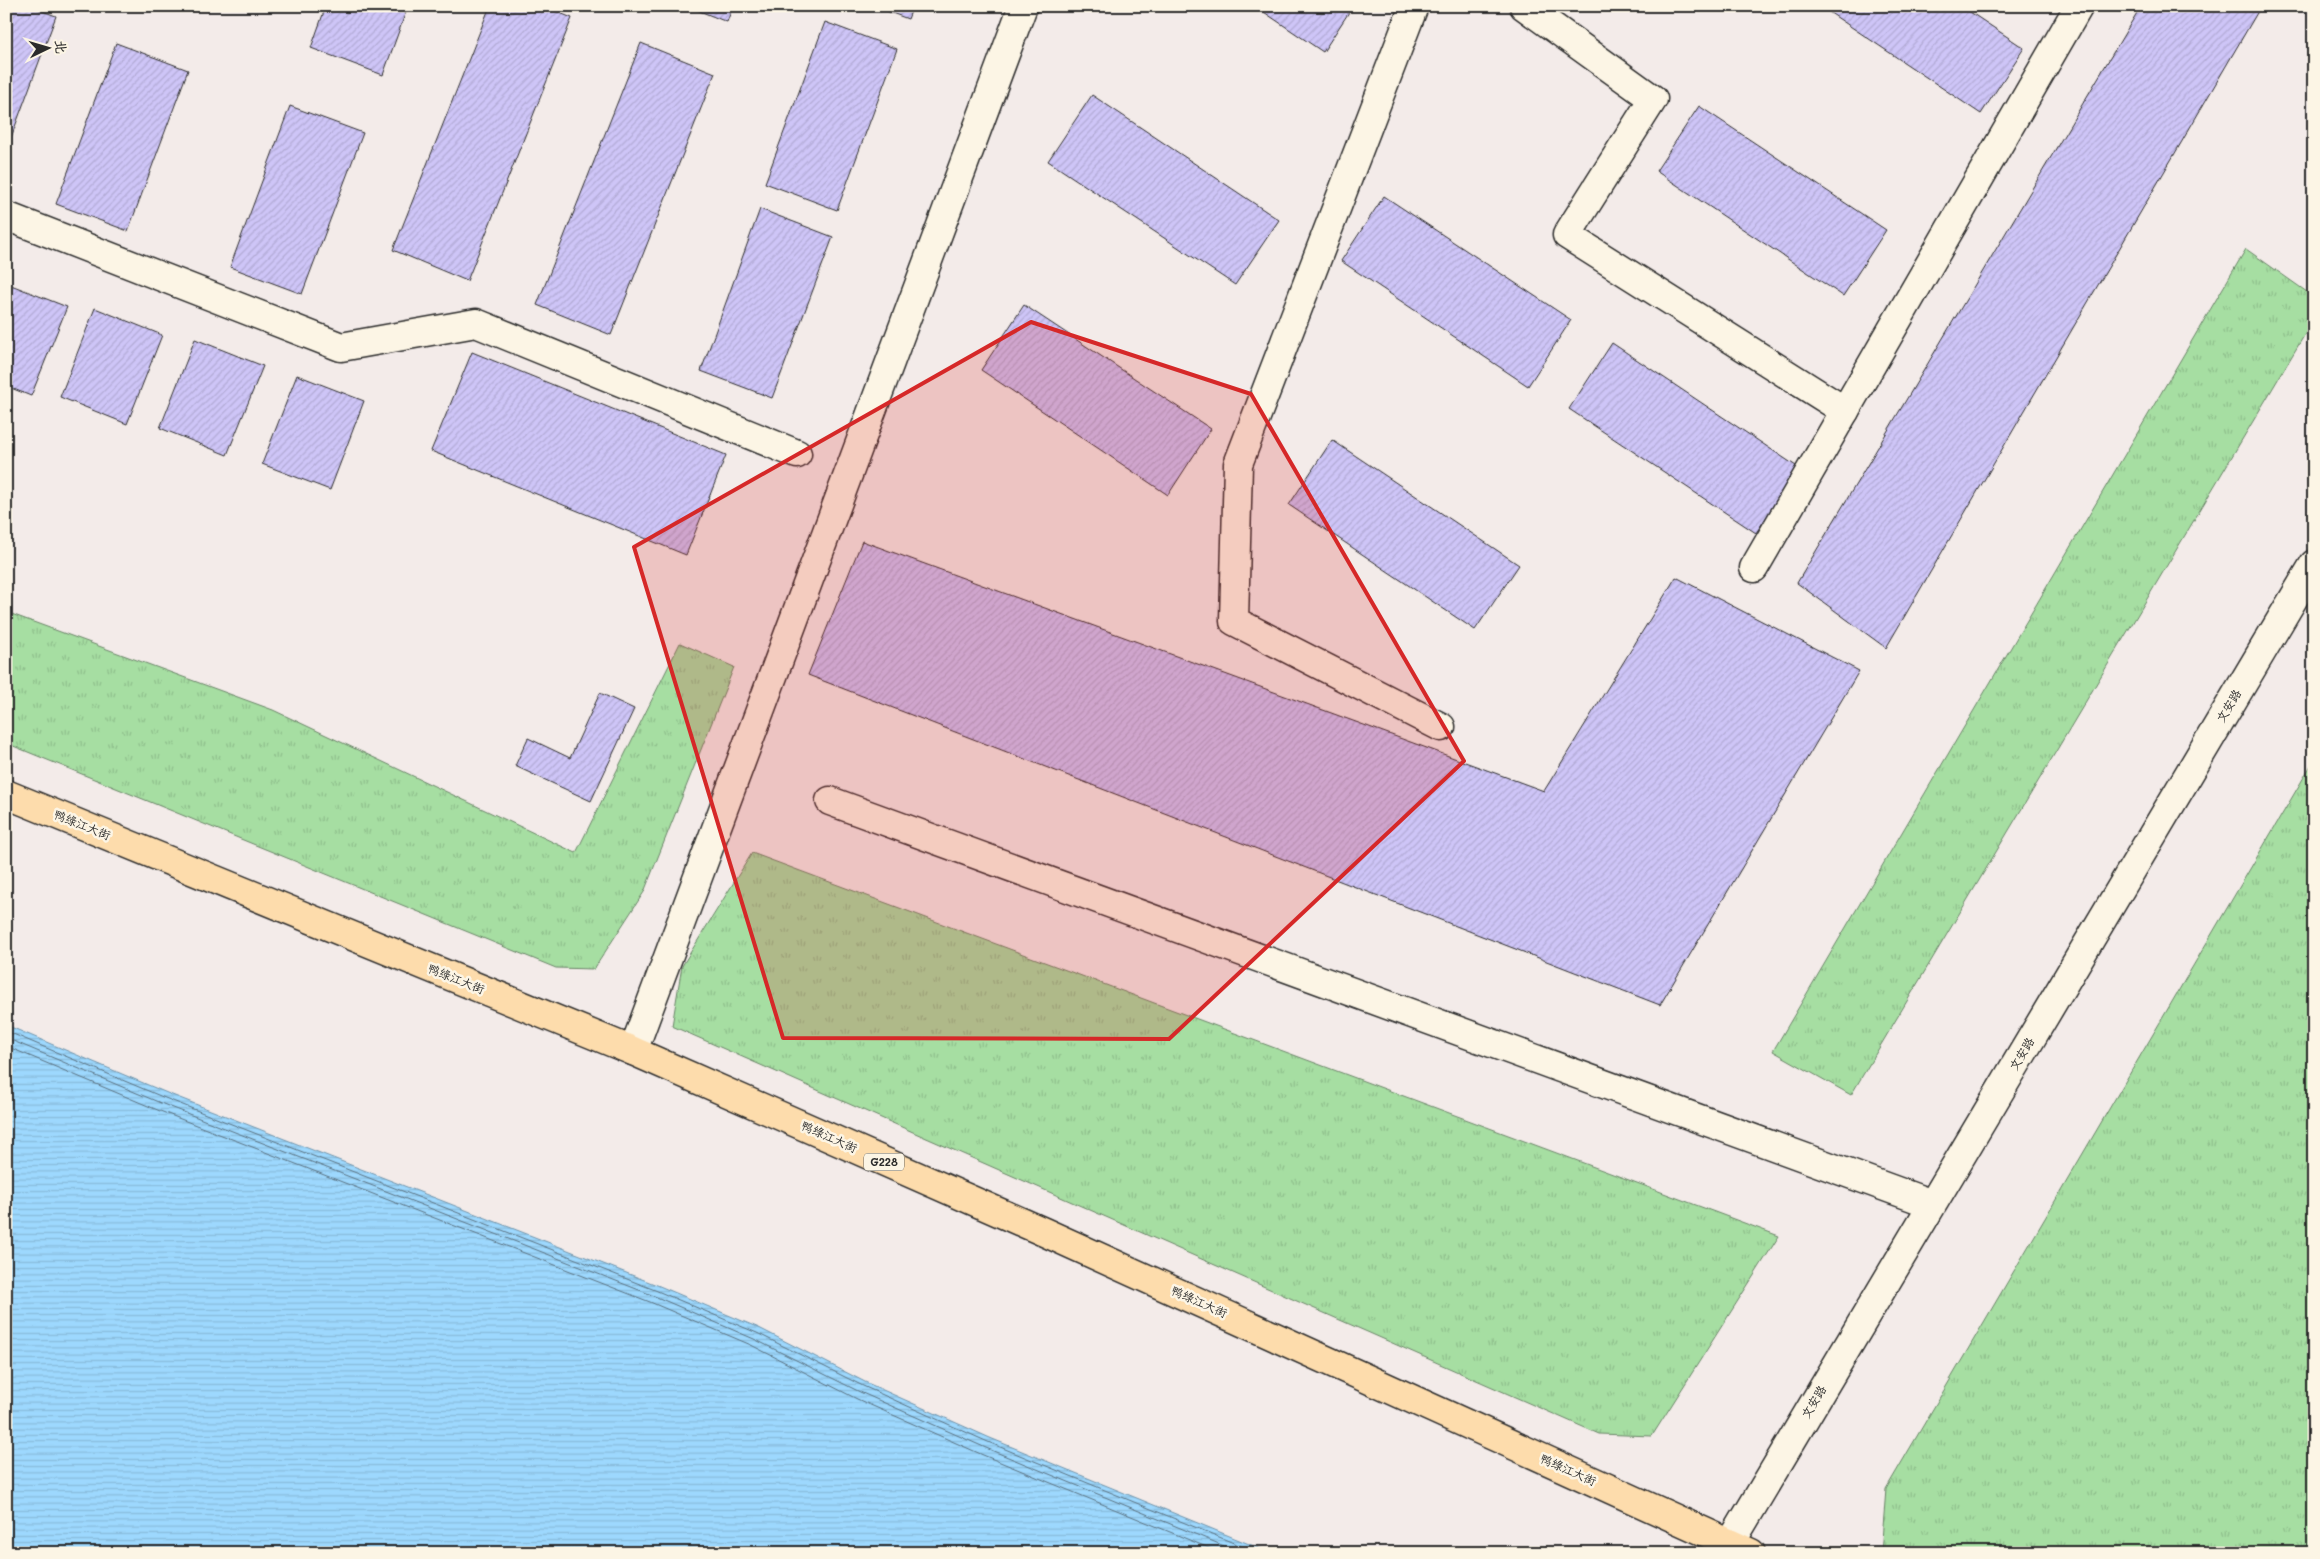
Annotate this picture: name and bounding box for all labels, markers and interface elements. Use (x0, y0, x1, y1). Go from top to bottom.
north arrow (22, 22, 72, 72)
text: 北 (51, 39, 72, 55)
street label: 文安路 (2212, 686, 2244, 725)
street label: 鸭绿江大街 (52, 805, 113, 843)
street label: 鸭绿江大街 (426, 959, 487, 997)
street label: 文安路 (2005, 1034, 2037, 1073)
street label: 鸭绿江大街 (799, 1117, 860, 1156)
road number: G228 (864, 1154, 904, 1170)
street label: 鸭绿江大街 (1169, 1282, 1230, 1321)
street label: 文安路 (1797, 1382, 1829, 1421)
street label: 鸭绿江大街 (1538, 1450, 1599, 1489)

